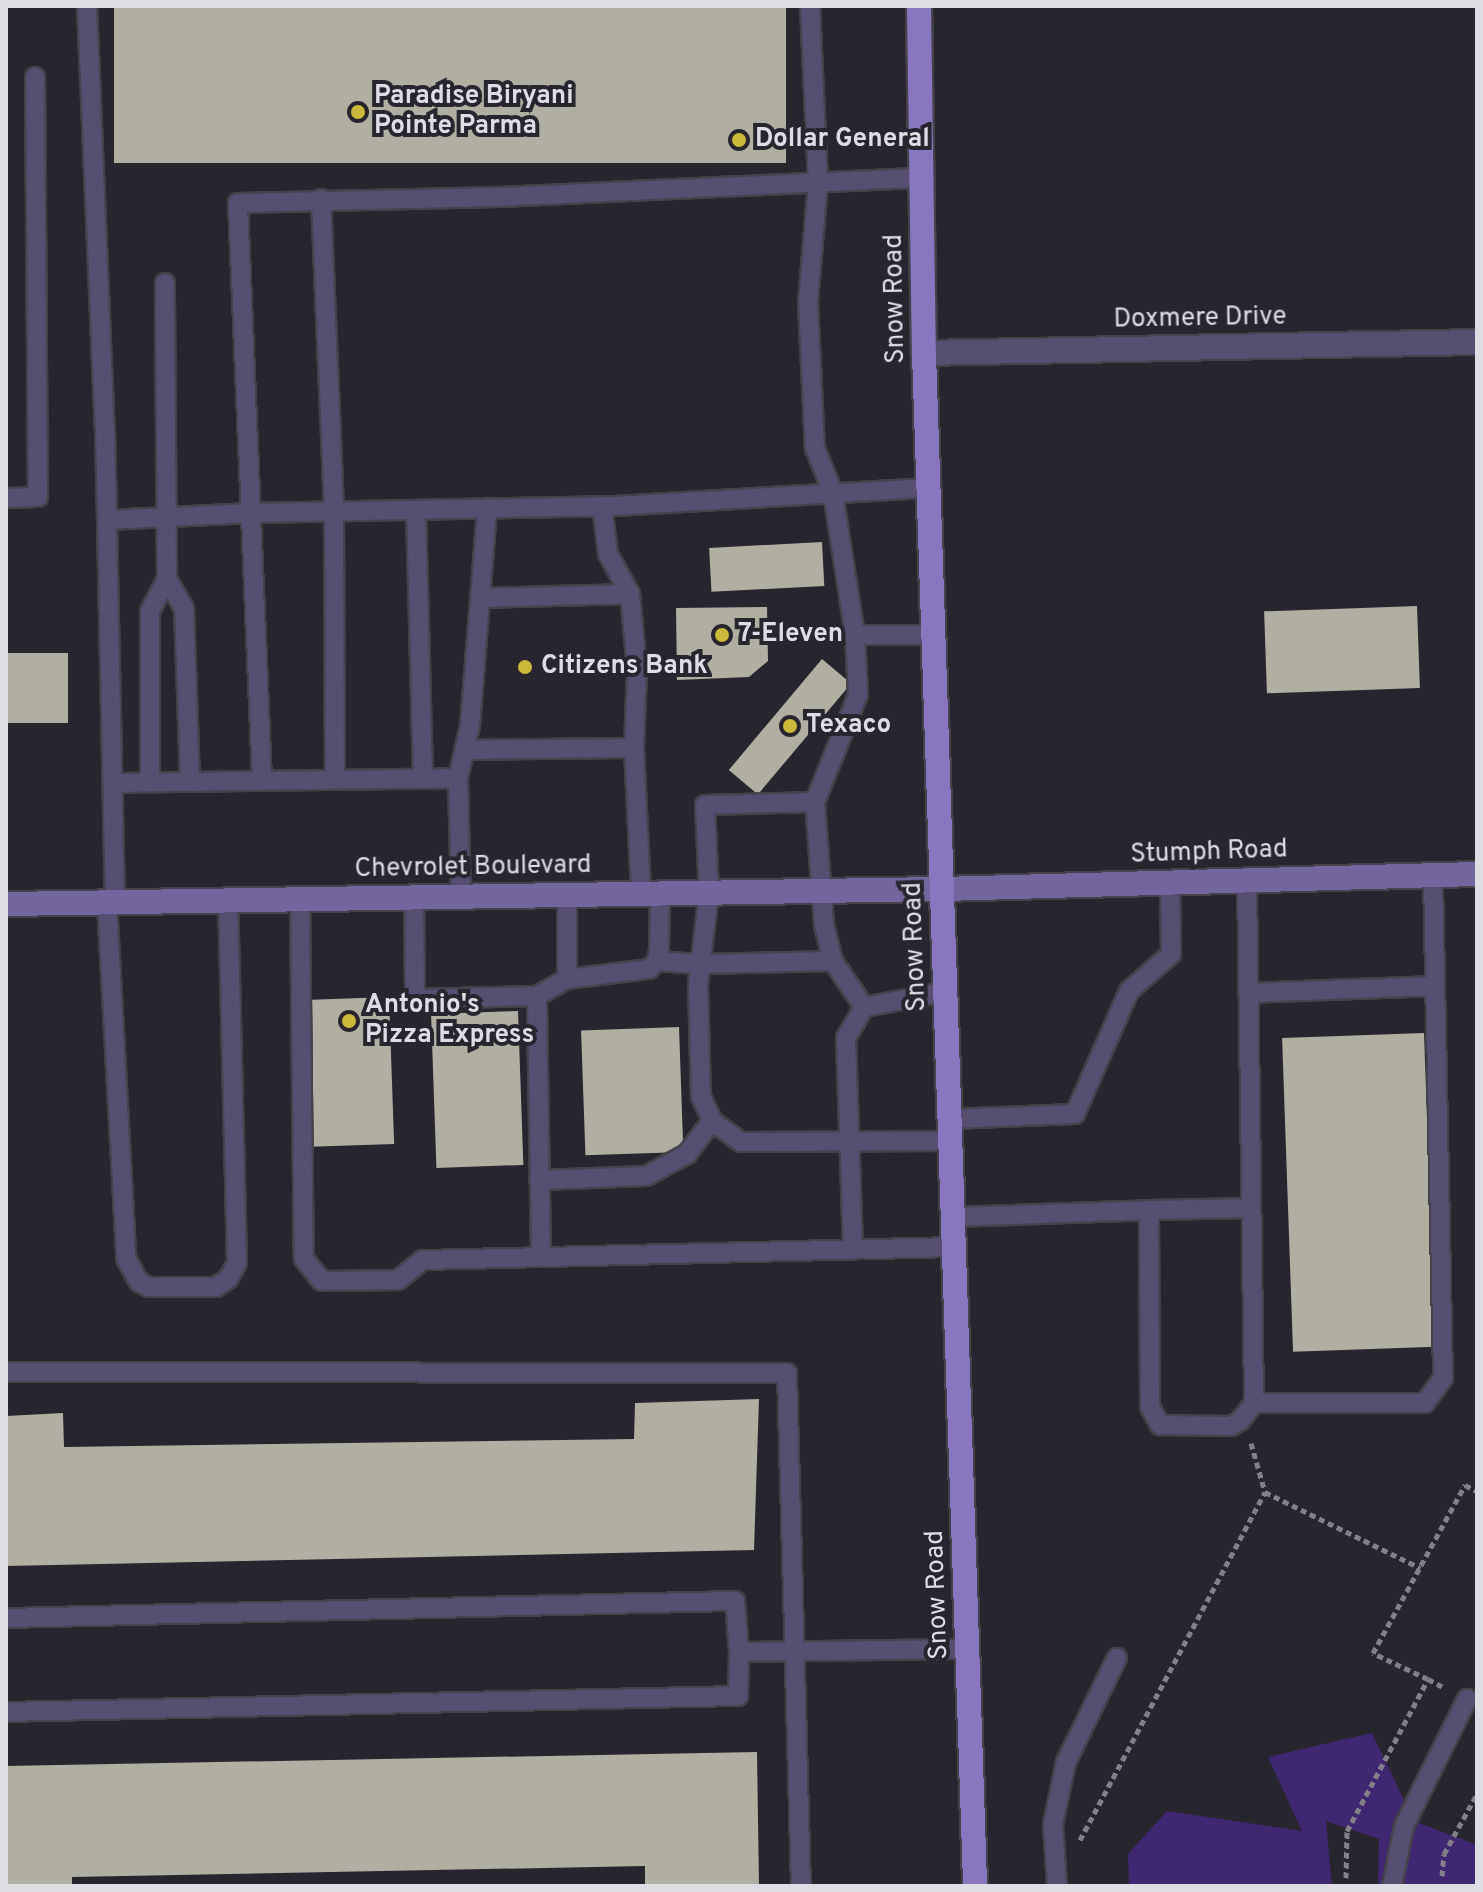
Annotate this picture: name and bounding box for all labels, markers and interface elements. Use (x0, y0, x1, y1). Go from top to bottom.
place label: Paradise Biryani Pointe Parma (374, 81, 574, 142)
marker: Paradise Biryani Pointe Parma (349, 103, 367, 121)
place label: Dollar General (755, 124, 930, 156)
marker: Dollar General (730, 131, 748, 149)
street label: Snow Road (879, 234, 913, 364)
street label: Doxmere Drive (1113, 302, 1287, 336)
place label: 7-Eleven (738, 619, 843, 651)
marker: 7-Eleven (713, 626, 731, 644)
place label: Citizens Bank (541, 651, 708, 683)
marker: Citizens Bank (516, 658, 534, 676)
place label: Texaco (806, 710, 891, 742)
marker: Texaco (781, 717, 799, 735)
street label: Stumph Road (1130, 835, 1288, 871)
street label: Chevrolet Boulevard (354, 850, 592, 886)
street label: Snow Road (898, 882, 934, 1012)
place label: Antonio's Pizza Express (365, 990, 534, 1052)
marker: Antonio's Pizza Express (340, 1012, 358, 1030)
street label: Snow Road (920, 1530, 956, 1660)

